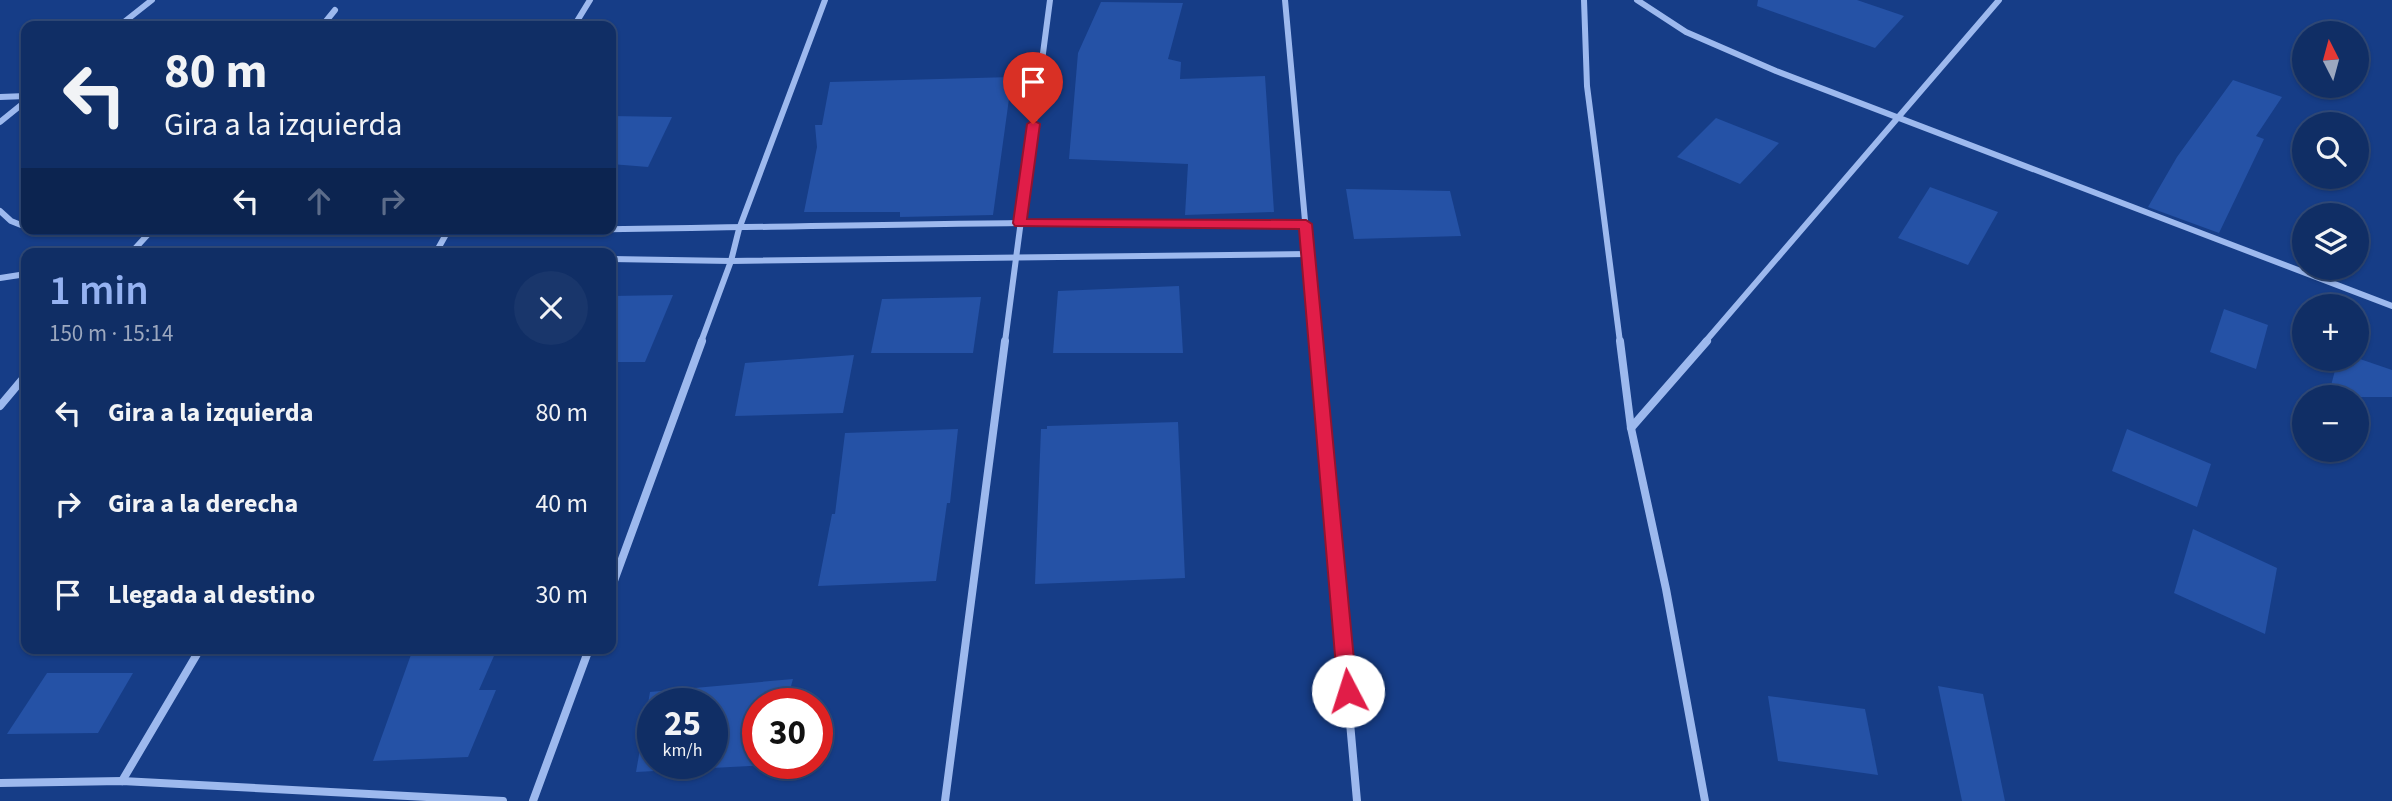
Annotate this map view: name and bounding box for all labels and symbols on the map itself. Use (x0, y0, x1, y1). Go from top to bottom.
north arrow (2292, 21, 2370, 98)
pin (1003, 52, 1063, 124)
position arrow (1311, 654, 1385, 728)
speed limit sign: 30 (742, 688, 833, 779)

